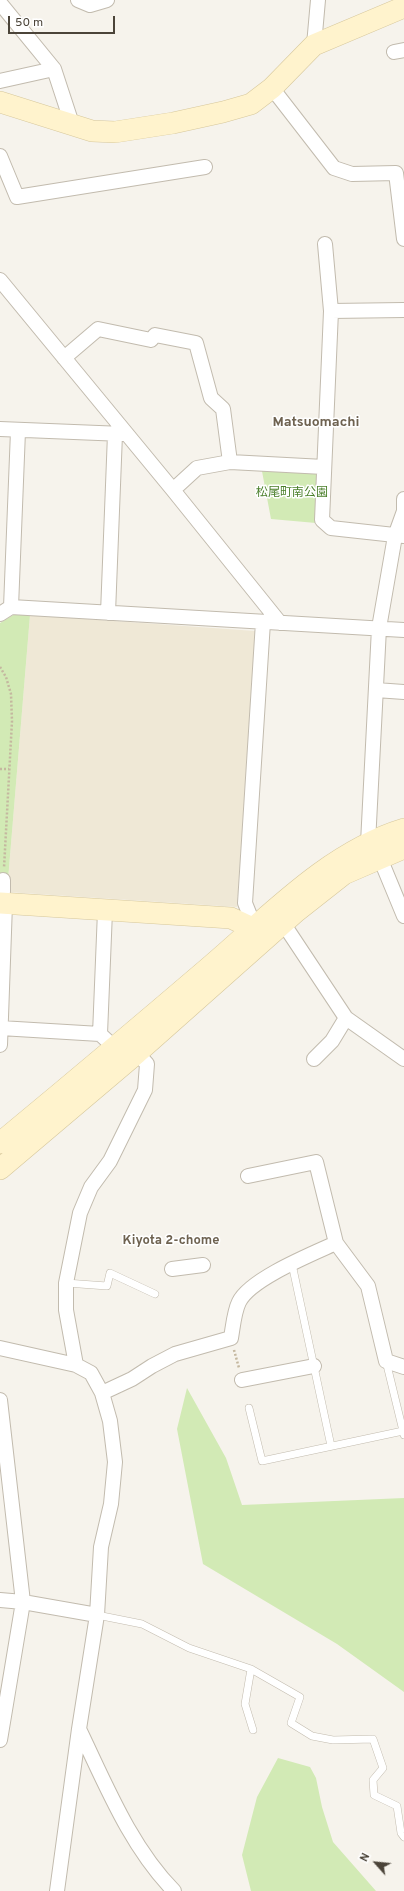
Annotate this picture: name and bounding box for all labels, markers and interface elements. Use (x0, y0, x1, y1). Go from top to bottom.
scale bar (10, 8, 117, 34)
text: 50 m (15, 15, 43, 31)
district label: Matsuomachi (273, 415, 359, 431)
park label: 松尾町南公園 (256, 487, 328, 501)
district label: Kiyota 2-chome (122, 1233, 220, 1249)
north arrow (356, 1843, 396, 1883)
text: N (357, 1851, 373, 1864)

